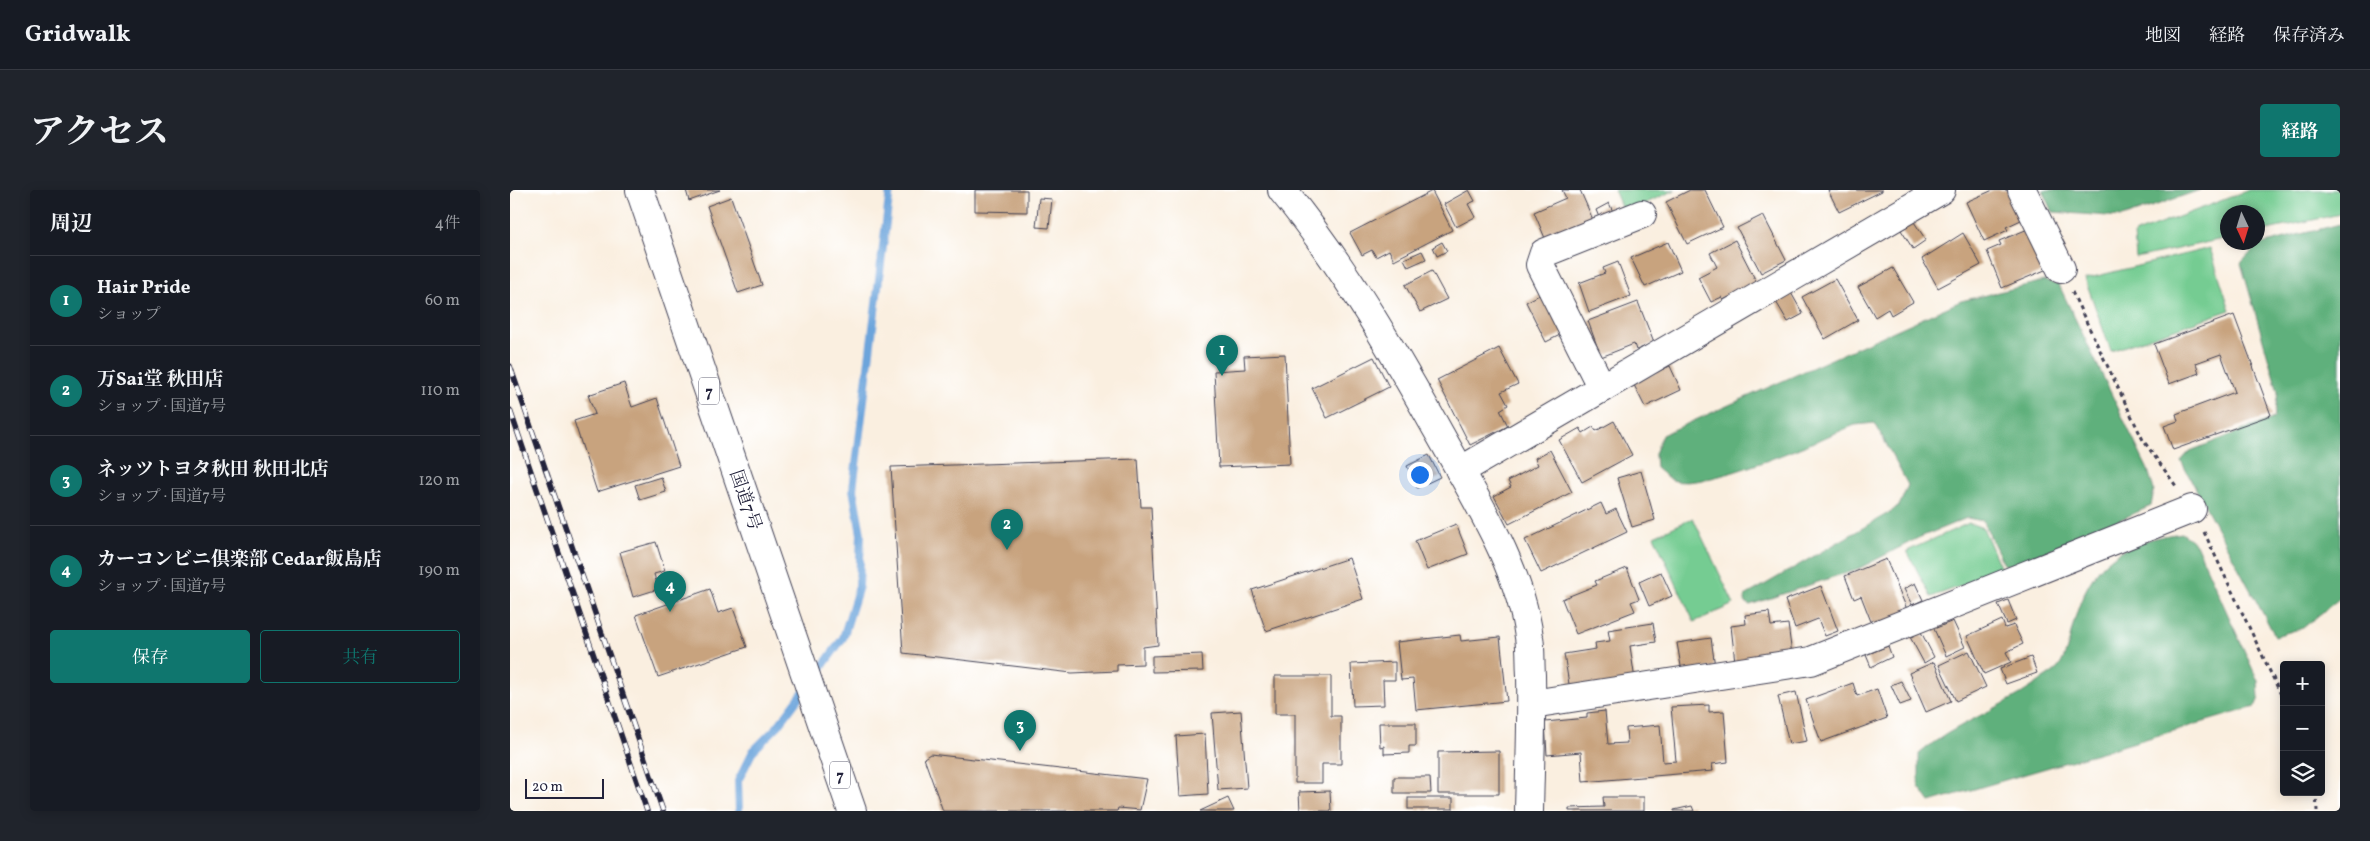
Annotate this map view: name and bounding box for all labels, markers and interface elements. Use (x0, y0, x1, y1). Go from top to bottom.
text: Gridwalk (25, 18, 131, 52)
text: 地図 (2145, 24, 2181, 49)
text: 経路 (2209, 24, 2245, 49)
text: 保存済み (2273, 24, 2345, 49)
button: 経路 (2260, 104, 2340, 157)
text: アクセス (30, 110, 169, 158)
north arrow (2220, 205, 2265, 250)
text: 周辺 (50, 210, 92, 239)
text: 4件 (434, 213, 460, 235)
text: Hair Pride (97, 275, 191, 301)
text: 1 (63, 290, 69, 312)
text: 60 m (425, 290, 460, 312)
text: ショップ (97, 304, 161, 326)
pin: 1 (1206, 335, 1238, 376)
text: 万Sai堂 秋田店 (97, 367, 223, 393)
road number: 7 (699, 378, 719, 405)
text: 2 (62, 380, 70, 402)
text: 110 m (421, 380, 460, 402)
text: ショップ · 国道7号 (97, 396, 226, 418)
text: ネッツトヨタ秋田 秋田北店 (97, 457, 329, 483)
your location (1407, 462, 1433, 488)
street label: 国道7号 (723, 467, 767, 534)
text: 3 (62, 470, 70, 492)
text: 120 m (418, 470, 460, 492)
text: ショップ · 国道7号 (97, 486, 226, 508)
pin: 2 (991, 509, 1023, 550)
text: カーコンビニ倶楽部 Cedar飯島店 (97, 547, 382, 573)
text: 4 (61, 560, 71, 582)
text: 190 m (418, 560, 460, 582)
pin: 4 (654, 571, 686, 612)
text: ショップ · 国道7号 (97, 576, 226, 598)
button: 保存 (50, 630, 250, 683)
button: 共有 (260, 630, 460, 683)
map controls (2280, 661, 2325, 796)
button: + (2280, 661, 2325, 706)
button: − (2280, 706, 2325, 751)
pin: 3 (1004, 710, 1036, 751)
button: layers (2280, 751, 2325, 796)
road number: 7 (830, 762, 850, 788)
scale bar (525, 776, 604, 799)
text: 20 m (532, 778, 563, 797)

